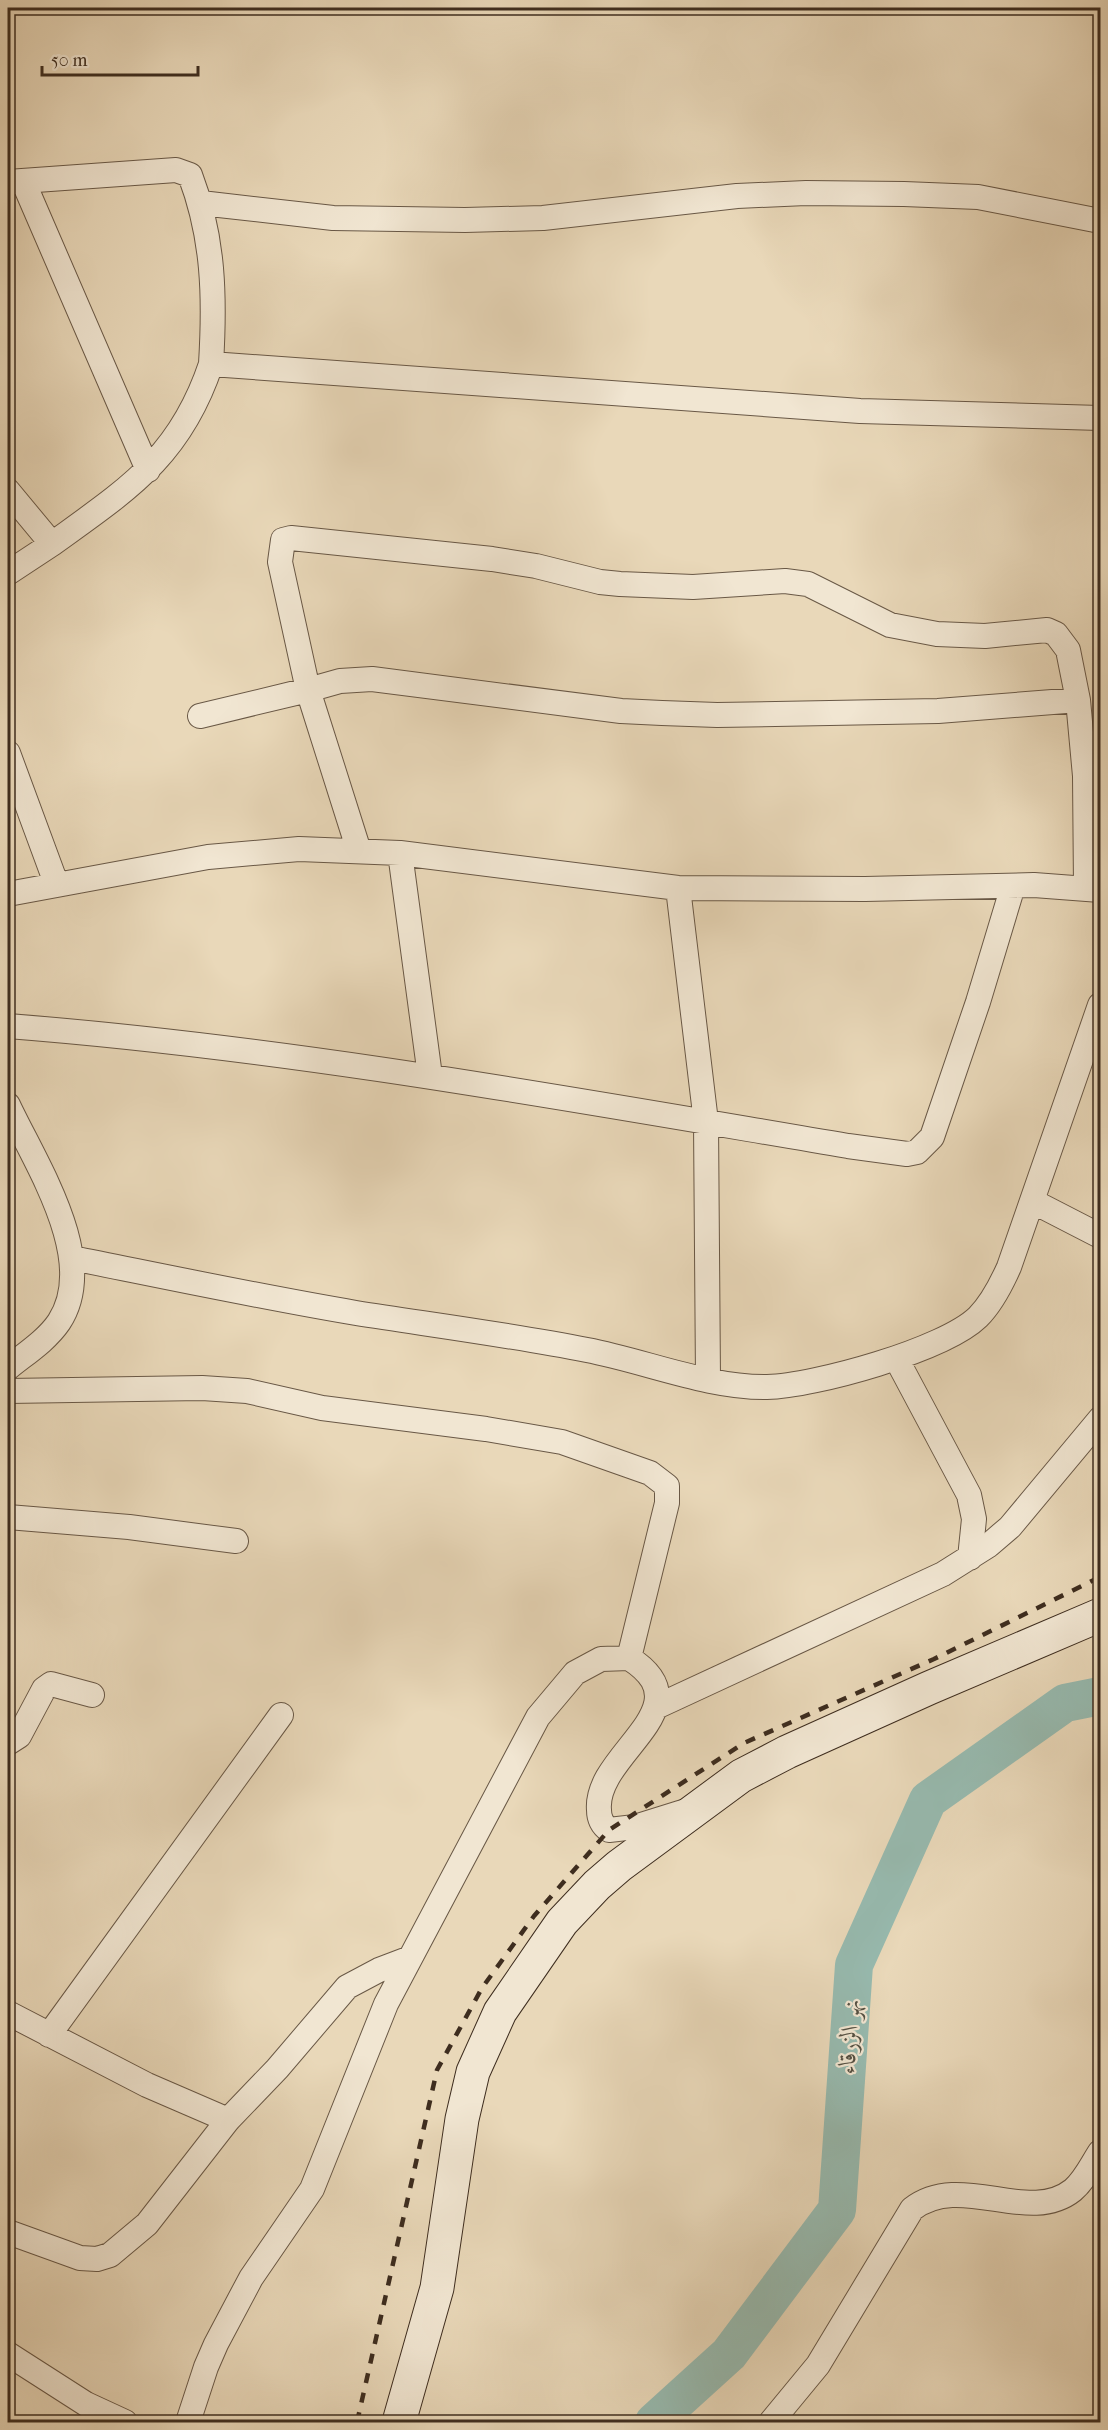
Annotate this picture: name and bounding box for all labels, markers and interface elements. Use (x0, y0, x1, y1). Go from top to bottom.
scale bar (42, 39, 198, 77)
text: 50 m (51, 50, 88, 71)
water label: نهر الزرقاء (832, 1998, 867, 2074)

